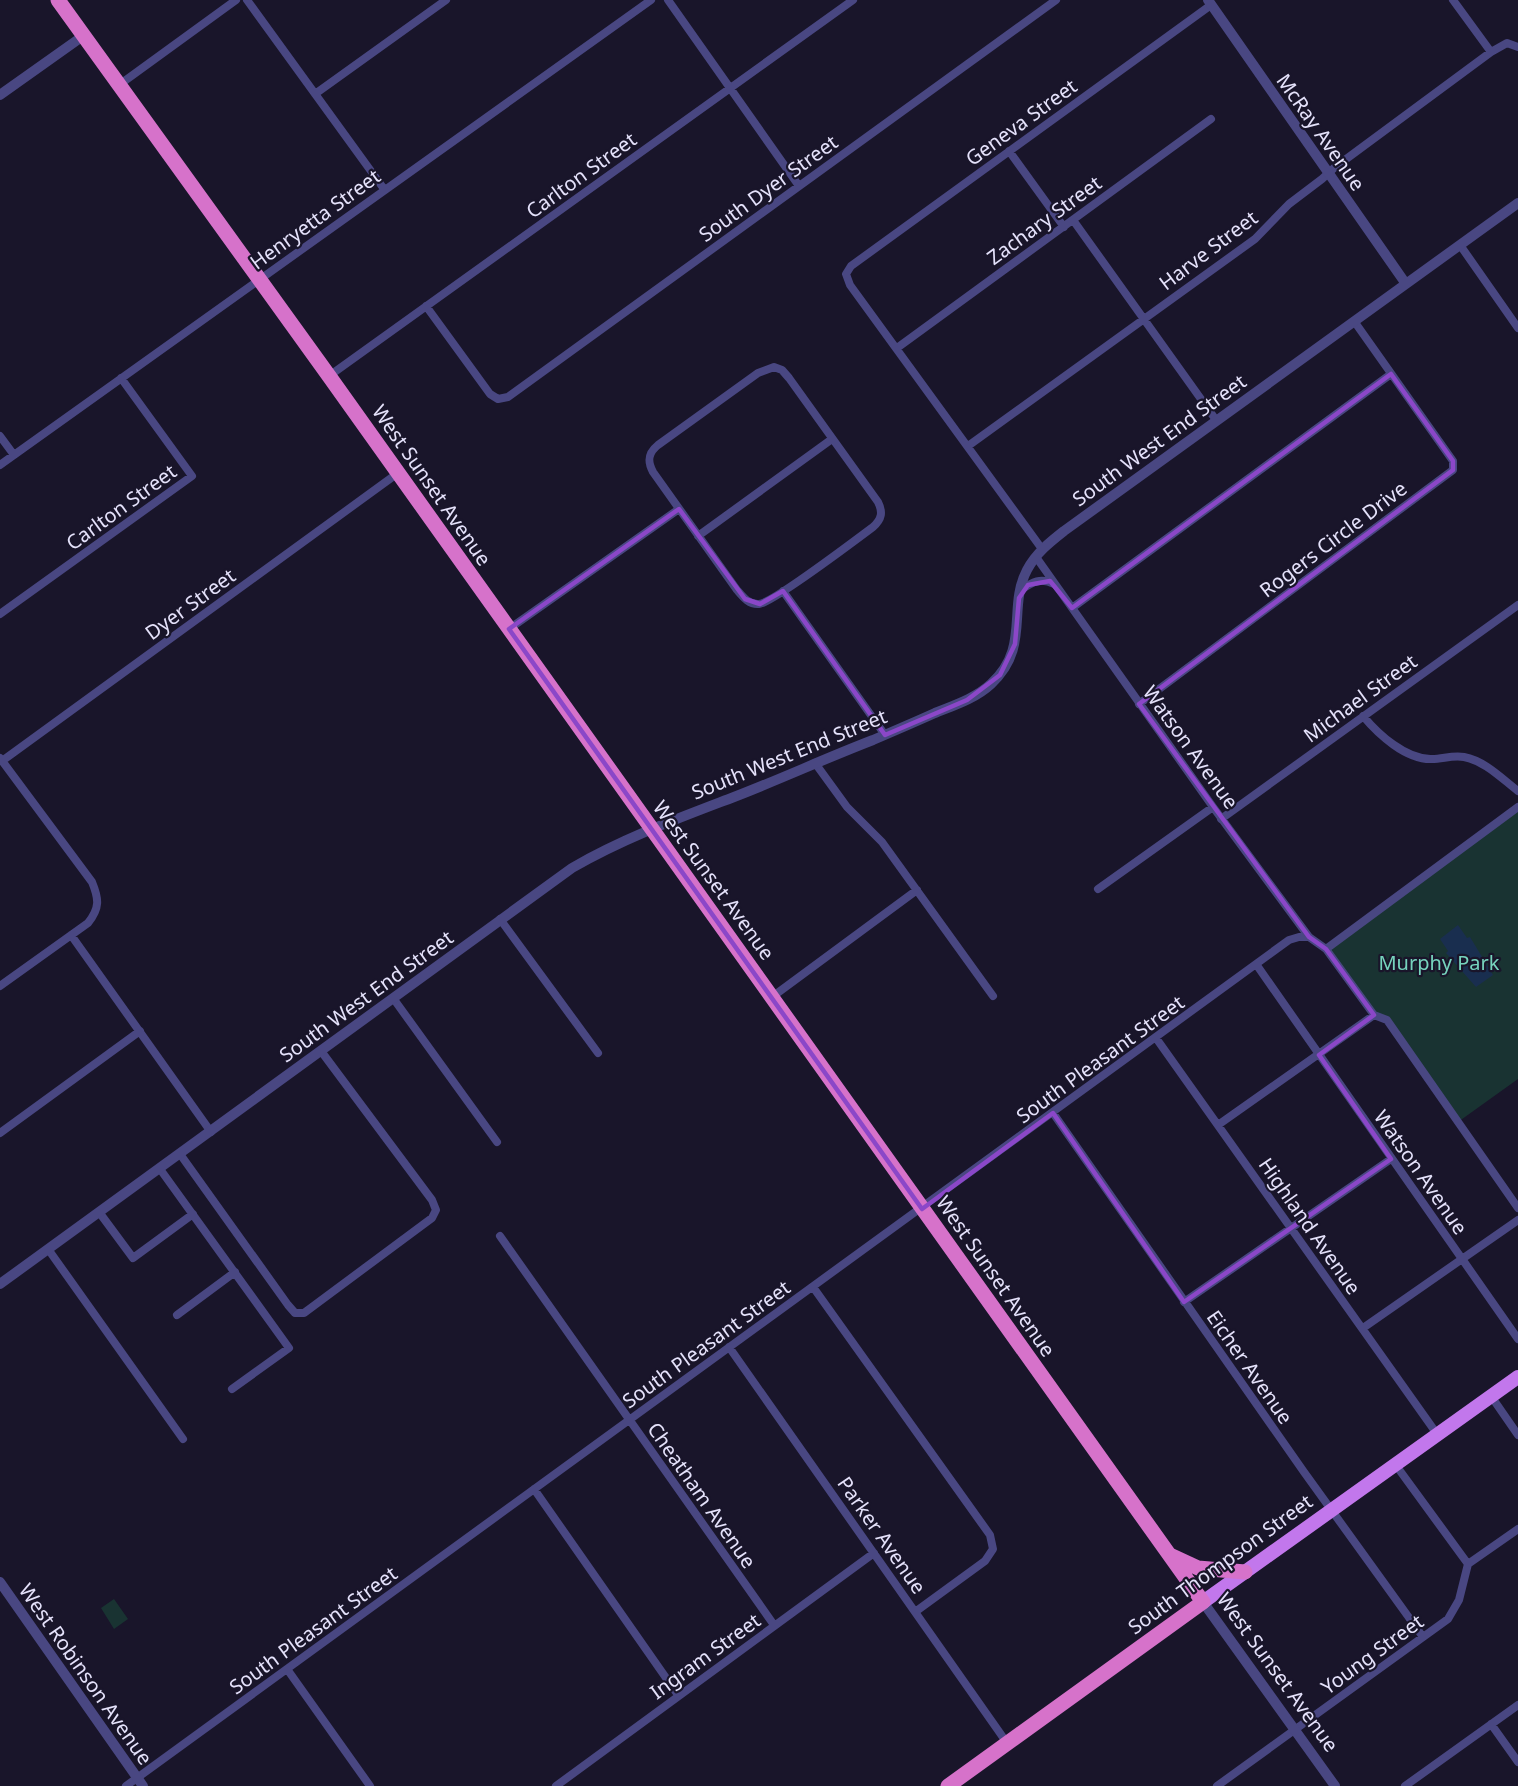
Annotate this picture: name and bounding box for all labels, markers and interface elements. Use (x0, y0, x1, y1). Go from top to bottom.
street label: McRay Avenue (1271, 68, 1371, 196)
street label: Geneva Street (960, 72, 1082, 172)
street label: Carlton Street (520, 126, 642, 224)
street label: South Dyer Street (693, 128, 843, 248)
street label: Henryetta Street (244, 163, 386, 275)
street label: Zachary Street (981, 169, 1107, 271)
street label: Harve Street (1153, 204, 1263, 296)
street label: South West End Street (1067, 368, 1251, 512)
street label: West Sunset Avenue (366, 399, 498, 571)
street label: Carlton Street (60, 458, 182, 556)
street label: Rogers Circle Drive (1254, 475, 1412, 603)
street label: Dyer Street (139, 562, 241, 646)
street label: Michael Street (1298, 648, 1422, 748)
street label: Watson Avenue (1137, 680, 1245, 814)
street label: South West End Street (687, 702, 891, 806)
street label: West Sunset Avenue (647, 795, 781, 965)
street label: South West End Street (274, 924, 458, 1068)
park label: Murphy Park (1378, 949, 1500, 976)
street label: South Pleasant Street (1011, 989, 1189, 1129)
street label: Watson Avenue (1368, 1104, 1474, 1240)
street label: Highland Avenue (1253, 1152, 1367, 1300)
street label: West Sunset Avenue (930, 1190, 1062, 1362)
street label: South Pleasant Street (617, 1274, 795, 1414)
street label: Eicher Avenue (1201, 1305, 1299, 1429)
street label: Cheatham Avenue (641, 1417, 763, 1573)
street label: Parker Avenue (832, 1471, 932, 1599)
street label: South Thompson Street (1122, 1488, 1318, 1640)
street label: South Pleasant Street (224, 1560, 402, 1700)
street label: West Robinson Avenue (13, 1578, 159, 1770)
street label: West Sunset Avenue (1211, 1587, 1345, 1757)
street label: Ingram Street (644, 1607, 766, 1705)
street label: Young Street (1315, 1608, 1429, 1700)

